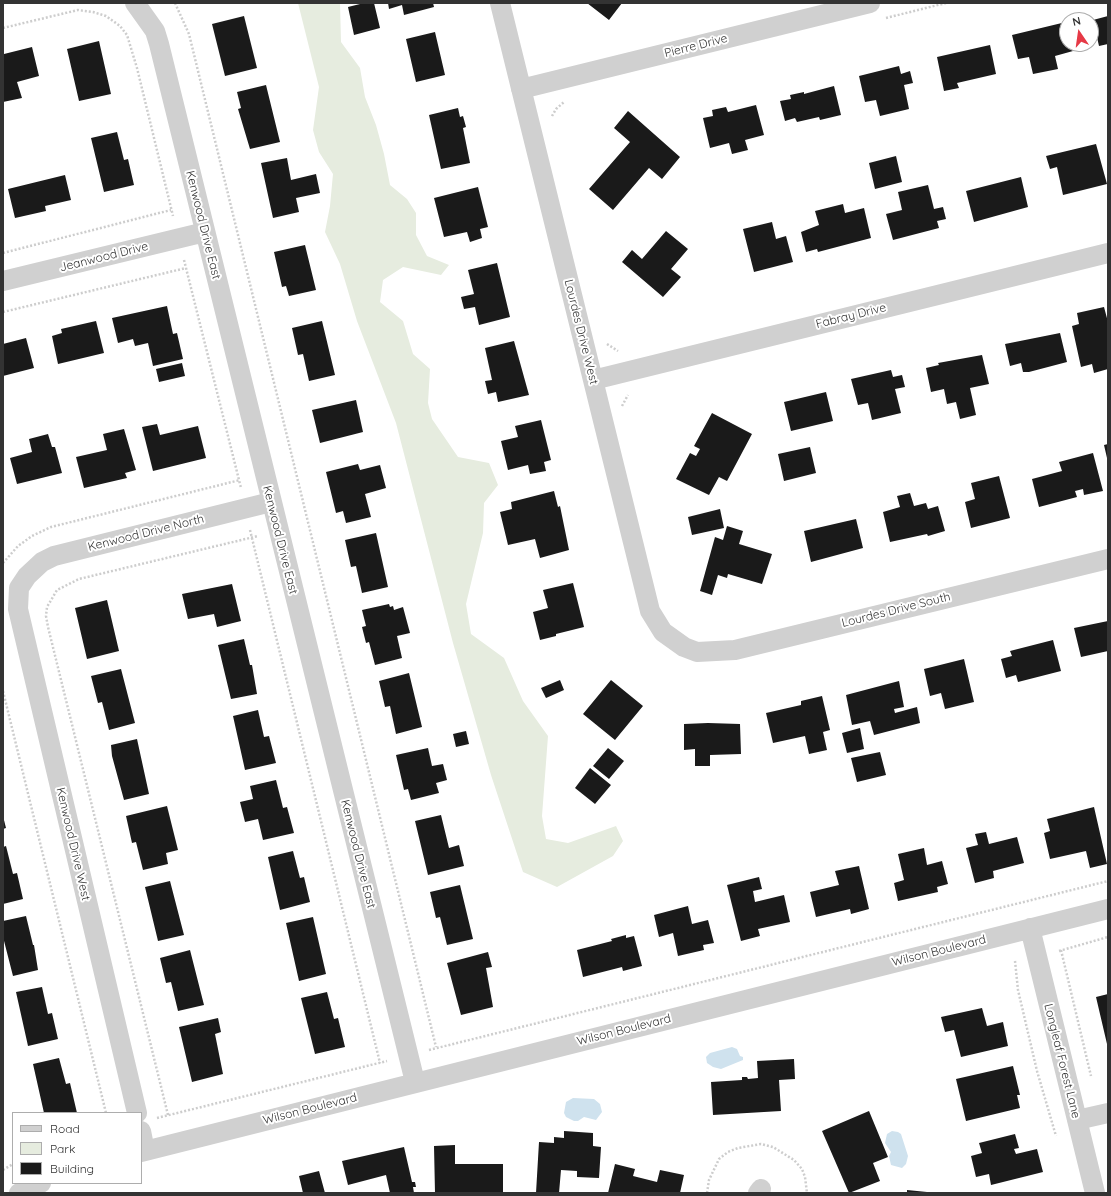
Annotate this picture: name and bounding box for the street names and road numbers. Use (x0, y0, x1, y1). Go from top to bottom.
street label: Pierre Drive (663, 31, 729, 61)
street label: Kenwood Drive East (183, 169, 223, 281)
street label: Jeanwood Drive (58, 239, 150, 275)
street label: Lourdes Drive West (561, 278, 601, 386)
street label: Fabray Drive (814, 300, 888, 332)
street label: Kenwood Drive East (260, 484, 300, 596)
street label: Kenwood Drive North (86, 512, 206, 554)
street label: Lourdes Drive South (840, 590, 952, 630)
street label: Kenwood Drive West (53, 786, 93, 902)
street label: Kenwood Drive East (338, 798, 378, 910)
street label: Wilson Boulevard (890, 932, 988, 970)
street label: Longleaf Forest Lane (1041, 1002, 1083, 1120)
street label: Wilson Boulevard (575, 1011, 673, 1049)
street label: Wilson Boulevard (261, 1090, 359, 1128)

